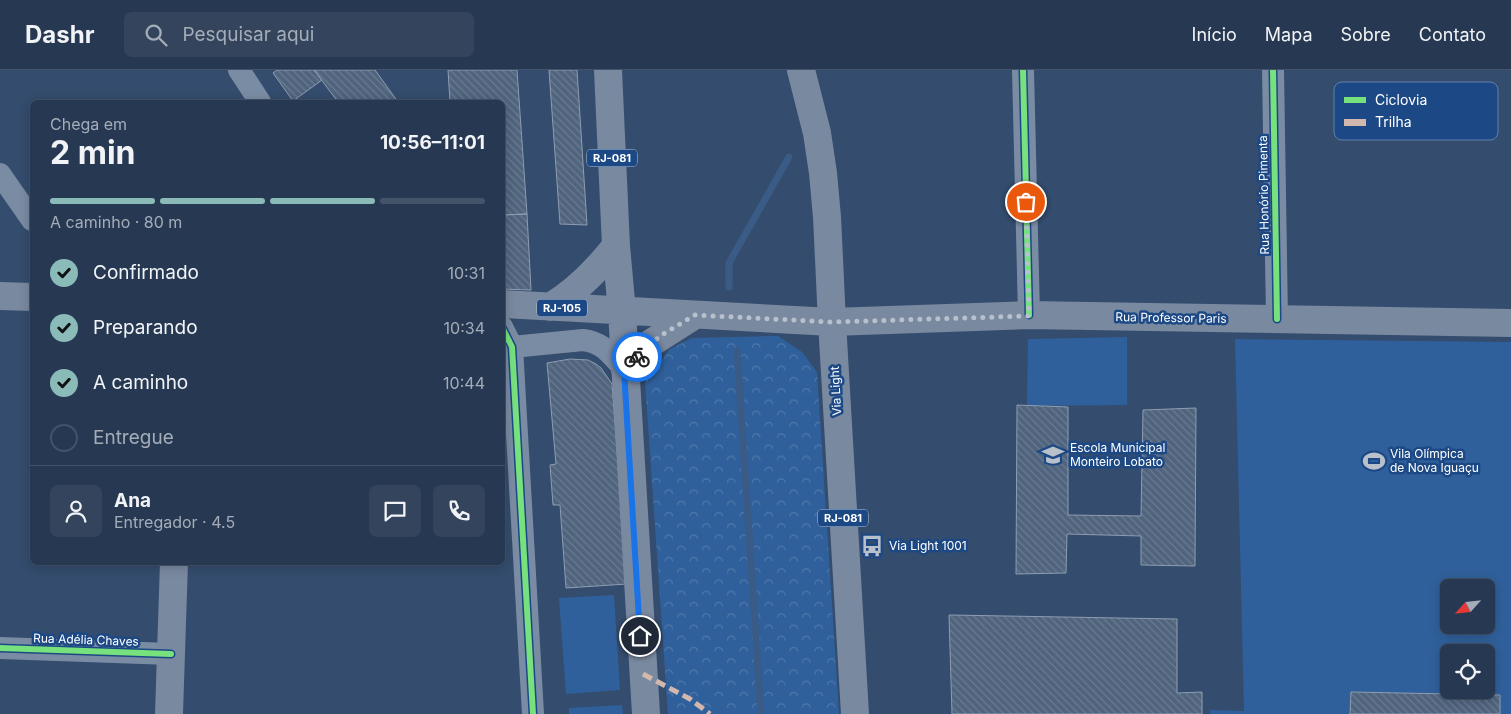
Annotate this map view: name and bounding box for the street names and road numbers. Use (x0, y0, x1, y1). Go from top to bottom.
street label: Rua Honório Pimenta (1255, 135, 1272, 255)
road number: RJ-081 (587, 150, 637, 166)
road number: RJ-105 (537, 300, 587, 317)
street label: Rua Professor Paris (1115, 309, 1227, 326)
street label: Via Light (827, 366, 844, 416)
road number: RJ-081 (818, 509, 868, 526)
street label: Rua Adélia Chaves (33, 630, 139, 649)

